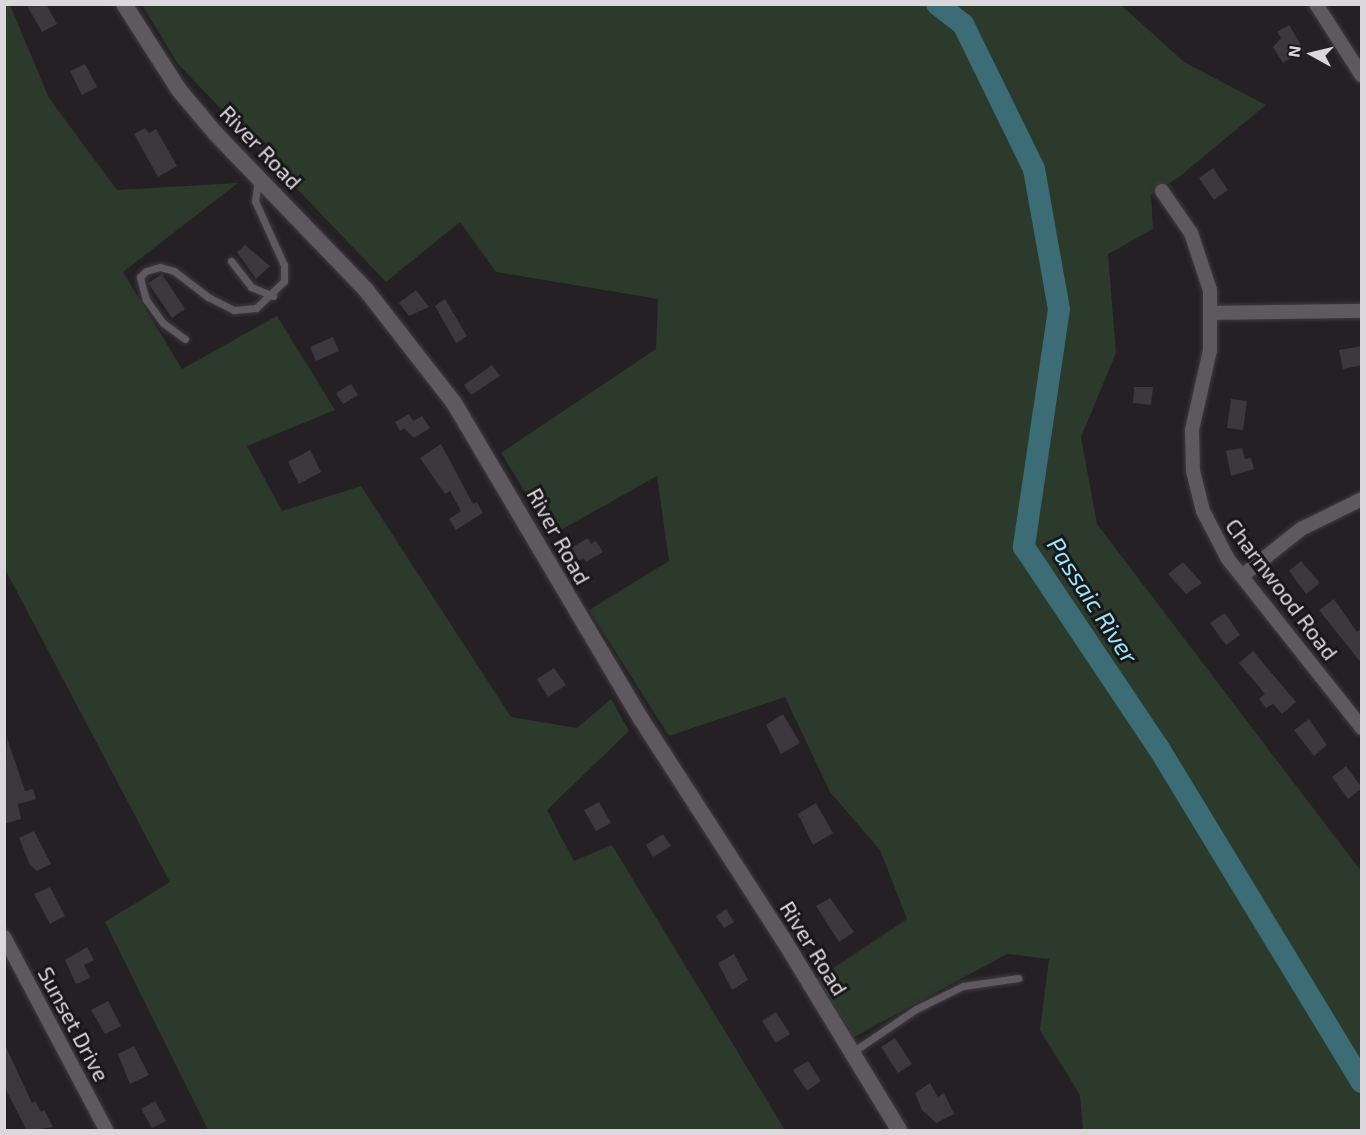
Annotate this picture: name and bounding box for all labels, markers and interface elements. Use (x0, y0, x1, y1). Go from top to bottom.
north arrow (1282, 24, 1342, 84)
text: N (1283, 44, 1304, 58)
street label: River Road (214, 99, 308, 195)
street label: River Road (522, 483, 596, 589)
street label: Charnwood Road (1220, 513, 1344, 665)
water label: Passaic River (1042, 532, 1144, 668)
street label: River Road (775, 896, 853, 1000)
street label: Sunset Drive (33, 962, 115, 1086)

